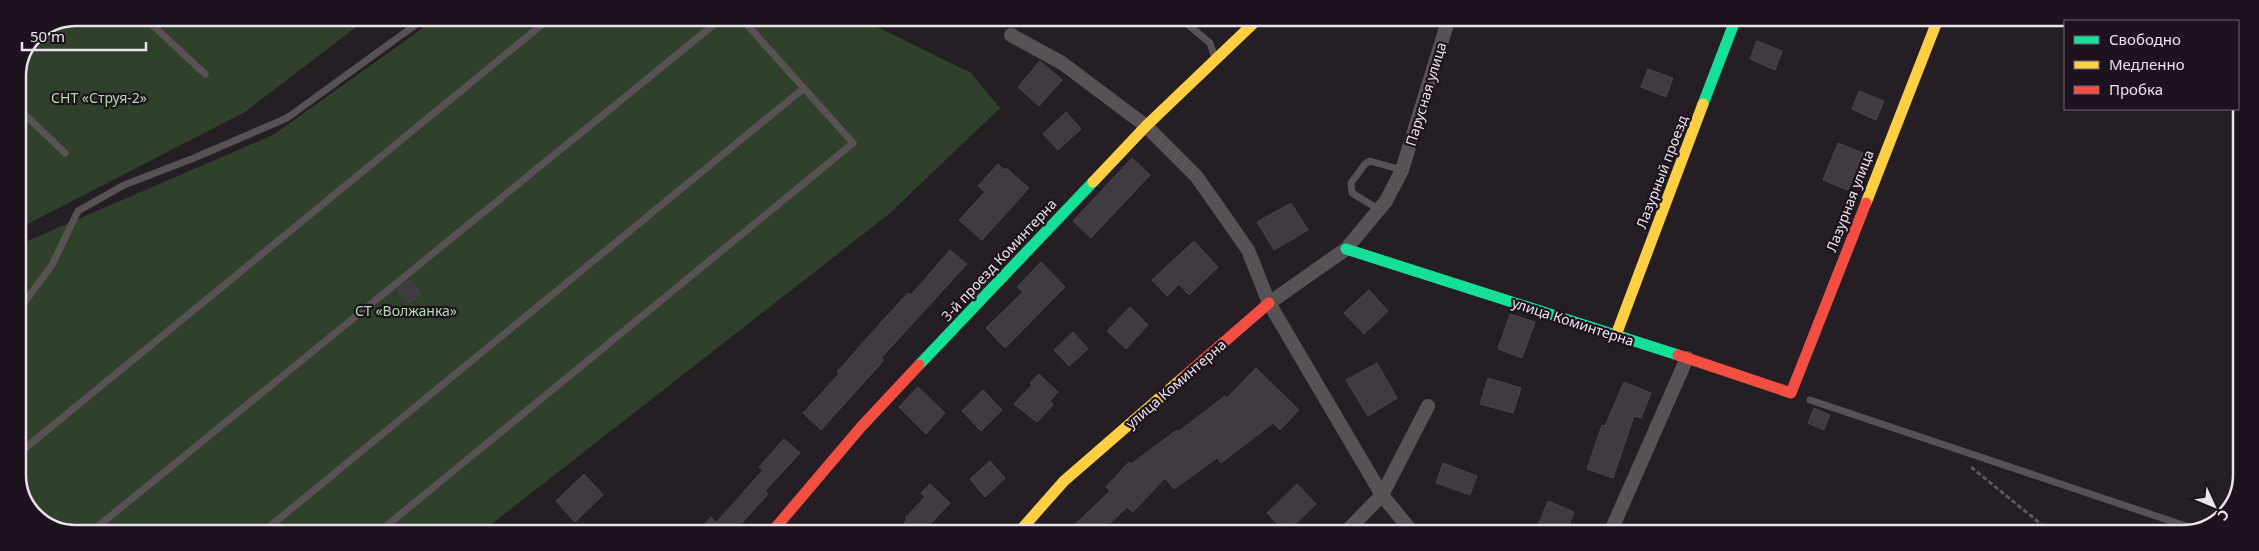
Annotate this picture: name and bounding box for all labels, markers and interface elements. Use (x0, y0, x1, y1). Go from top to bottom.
scale bar (22, 20, 146, 52)
legend (2064, 20, 2239, 110)
text: 50 m (30, 26, 65, 46)
text: Свободно (2109, 29, 2181, 49)
street label: Парусная улица (1401, 40, 1450, 148)
text: Медленно (2109, 54, 2185, 74)
text: Пробка (2109, 79, 2163, 99)
park label: СНТ «Струя-2» (51, 88, 147, 107)
street label: Лазурный проезд (1631, 112, 1692, 231)
street label: Лазурная улица (1821, 147, 1878, 254)
street label: 3-й проезд Коминтерна (937, 194, 1060, 325)
street label: улица Коминтерна (1510, 293, 1637, 350)
park label: СТ «Волжанка» (355, 301, 457, 320)
street label: улица Коминтерна (1121, 335, 1230, 432)
north arrow (2189, 481, 2239, 531)
text: С (2214, 506, 2234, 525)

